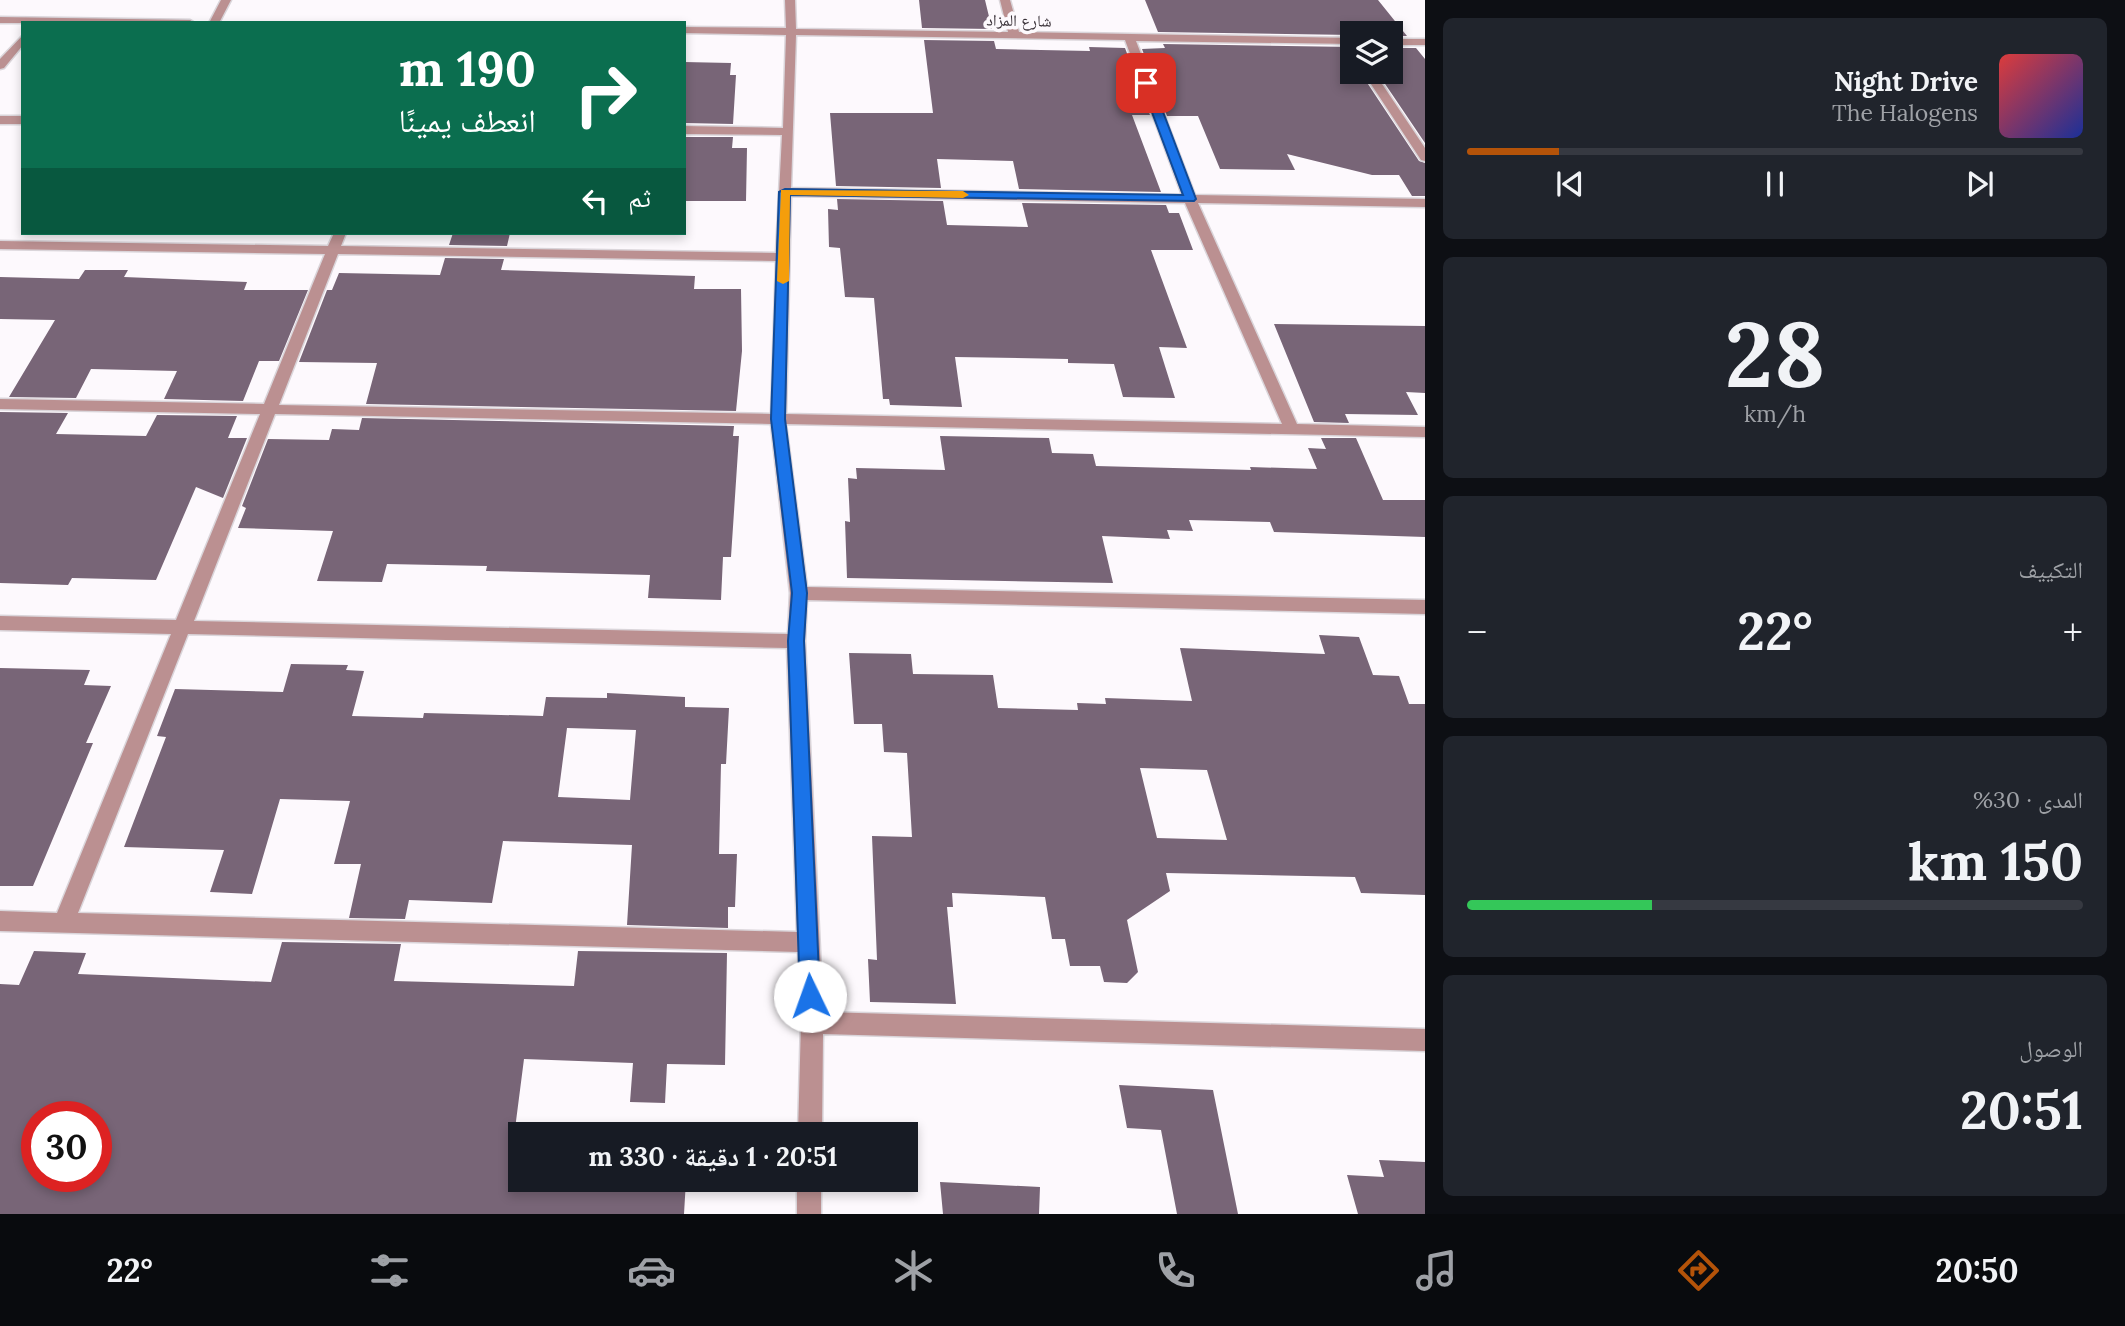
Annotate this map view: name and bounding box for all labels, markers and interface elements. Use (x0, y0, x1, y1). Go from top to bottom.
street label: شارع المزاد (986, 9, 1052, 32)
map controls (1340, 21, 1403, 84)
button: layers (1340, 21, 1403, 84)
text: 190 m (399, 37, 536, 99)
icon: right (560, 49, 651, 140)
pin (1116, 53, 1176, 113)
icon: arrive (1127, 64, 1165, 102)
text: Night Drive (1834, 65, 1978, 98)
text: The Halogens (1832, 98, 1978, 127)
text: انعطف يمينًا (398, 100, 536, 141)
icon: previous (1551, 165, 1589, 203)
icon: pause (1756, 165, 1794, 203)
icon: next (1961, 165, 1999, 203)
text: ثم (628, 181, 651, 214)
icon: left (576, 182, 614, 220)
text: 28 (1725, 295, 1825, 412)
text: km/h (1744, 399, 1806, 428)
text: التكييف (2018, 555, 2083, 584)
text: 22° (1737, 598, 1813, 664)
text: − (1467, 608, 1487, 656)
text: + (2063, 608, 2083, 656)
text: المدى · 30% (1973, 785, 2083, 814)
text: 150 km (1908, 828, 2083, 894)
position arrow (773, 959, 847, 1033)
text: الوصول (2019, 1034, 2083, 1063)
text: 20:51 (1960, 1077, 2083, 1143)
speed limit sign: 30 (21, 1101, 112, 1192)
text: 20:51 · 1 دقيقة · 330 m (588, 1140, 838, 1173)
icon: filters (365, 1246, 414, 1295)
icon: car (627, 1246, 676, 1295)
icon: climate (889, 1246, 938, 1295)
icon: phone (1151, 1246, 1200, 1295)
icon: music (1412, 1246, 1461, 1295)
icon: directions (1674, 1246, 1723, 1295)
text: 22° (106, 1250, 153, 1291)
text: 20:50 (1936, 1250, 2019, 1291)

